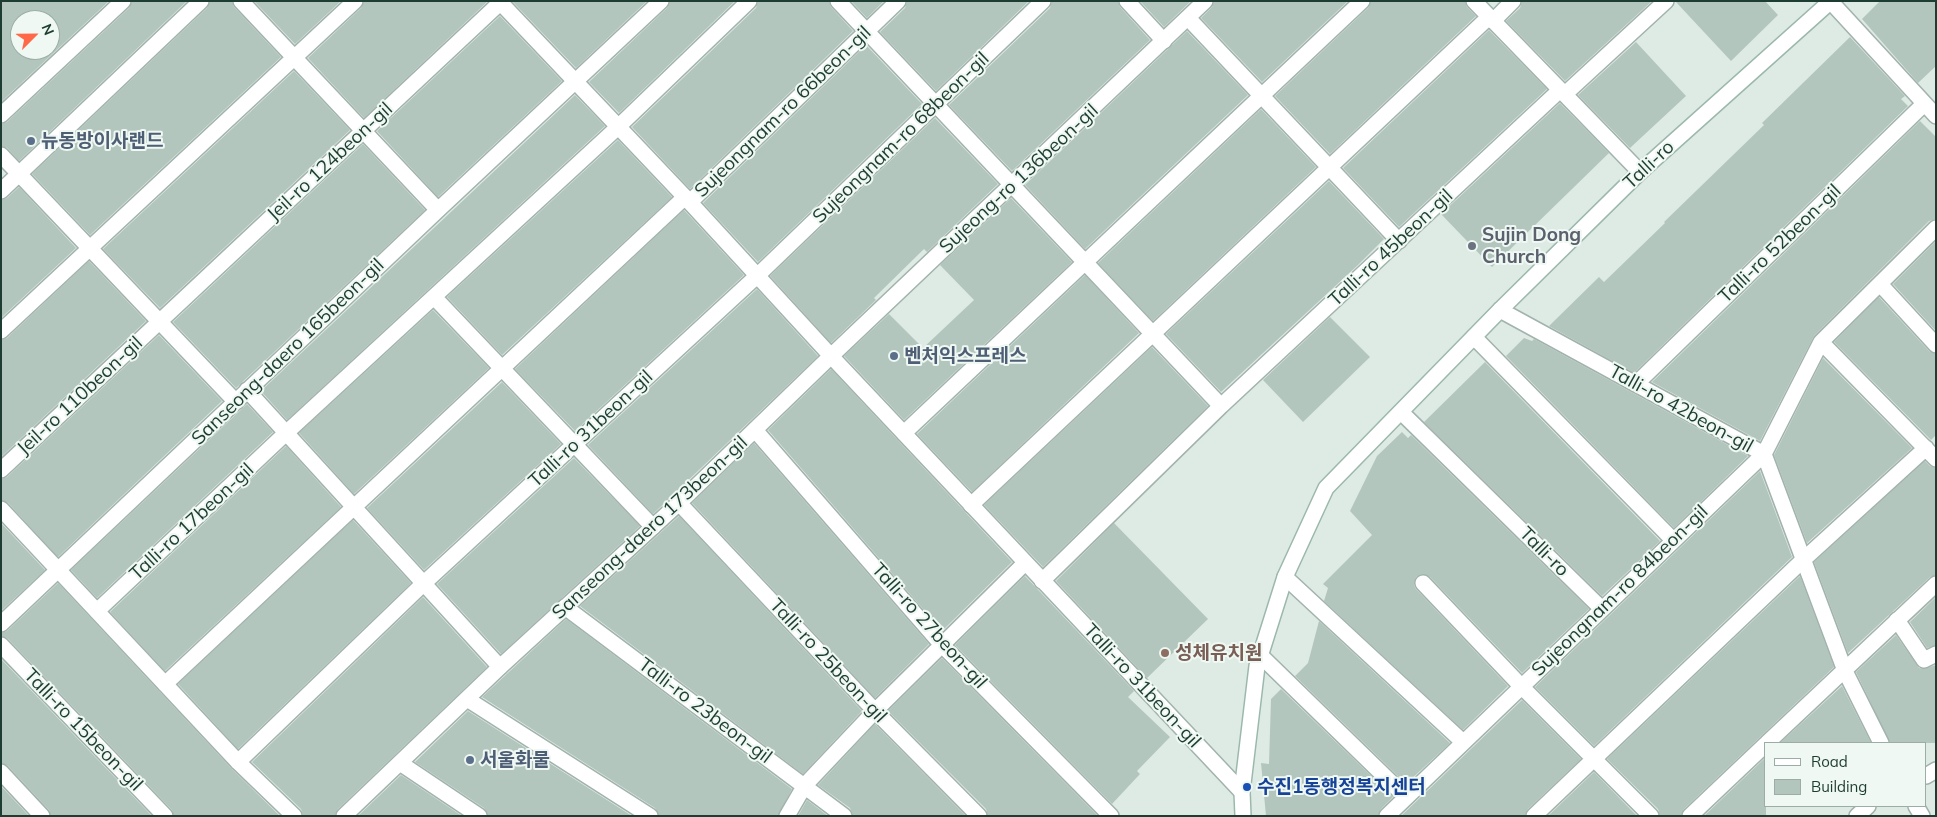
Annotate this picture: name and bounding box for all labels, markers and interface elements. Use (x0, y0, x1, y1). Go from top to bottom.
north arrow (10, 10, 60, 60)
text: N (38, 21, 58, 38)
street label: Sujeongnam-ro 66beon-gil (690, 22, 876, 202)
street label: Sujeongnam-ro 68beon-gil (808, 48, 994, 228)
street label: Jeil-ro 124beon-gil (263, 98, 397, 226)
street label: Sujeong-ro 136beon-gil (935, 100, 1103, 258)
place label: 뉴동방이사랜드 (41, 130, 163, 152)
marker: 뉴동방이사랜드 (25, 135, 37, 147)
street label: Talli-ro (1619, 136, 1679, 194)
street label: Talli-ro 52beon-gil (1714, 180, 1846, 308)
street label: Talli-ro 45beon-gil (1324, 185, 1458, 311)
place label: Sujin Dong Church (1482, 224, 1581, 268)
marker: Sujin Dong Church (1466, 240, 1478, 252)
street label: Sanseong-daero 165beon-gil (187, 254, 389, 450)
street label: Jeil-ro 110beon-gil (13, 332, 147, 460)
place label: 벤처익스프레스 (904, 345, 1026, 367)
marker: 벤처익스프레스 (888, 350, 900, 362)
street label: Talli-ro 42beon-gil (1605, 360, 1757, 458)
street label: Talli-ro 31beon-gil (524, 366, 658, 492)
street label: Sanseong-daero 173beon-gil (548, 431, 752, 625)
street label: Talli-ro 17beon-gil (125, 459, 259, 585)
street label: Sujeongnam-ro 84beon-gil (1527, 501, 1713, 681)
street label: Talli-ro (1514, 522, 1574, 582)
street label: Talli-ro 27beon-gil (867, 558, 991, 694)
street label: Talli-ro 25beon-gil (765, 594, 891, 728)
street label: Talli-ro 31beon-gil (1079, 619, 1205, 753)
place label: 성체유치원 (1175, 642, 1262, 664)
marker: 성체유치원 (1159, 647, 1171, 659)
street label: Talli-ro 23beon-gil (634, 653, 776, 769)
street label: Talli-ro 15beon-gil (19, 664, 147, 796)
legend (1764, 742, 1927, 807)
place label: 서울화물 (480, 749, 550, 771)
text: Road (1811, 752, 1848, 771)
marker: 서울화물 (464, 754, 476, 766)
place label: 수진1동행정복지센터 (1257, 776, 1426, 798)
text: Building (1811, 777, 1867, 796)
marker: 수진1동행정복지센터 (1241, 781, 1253, 793)

